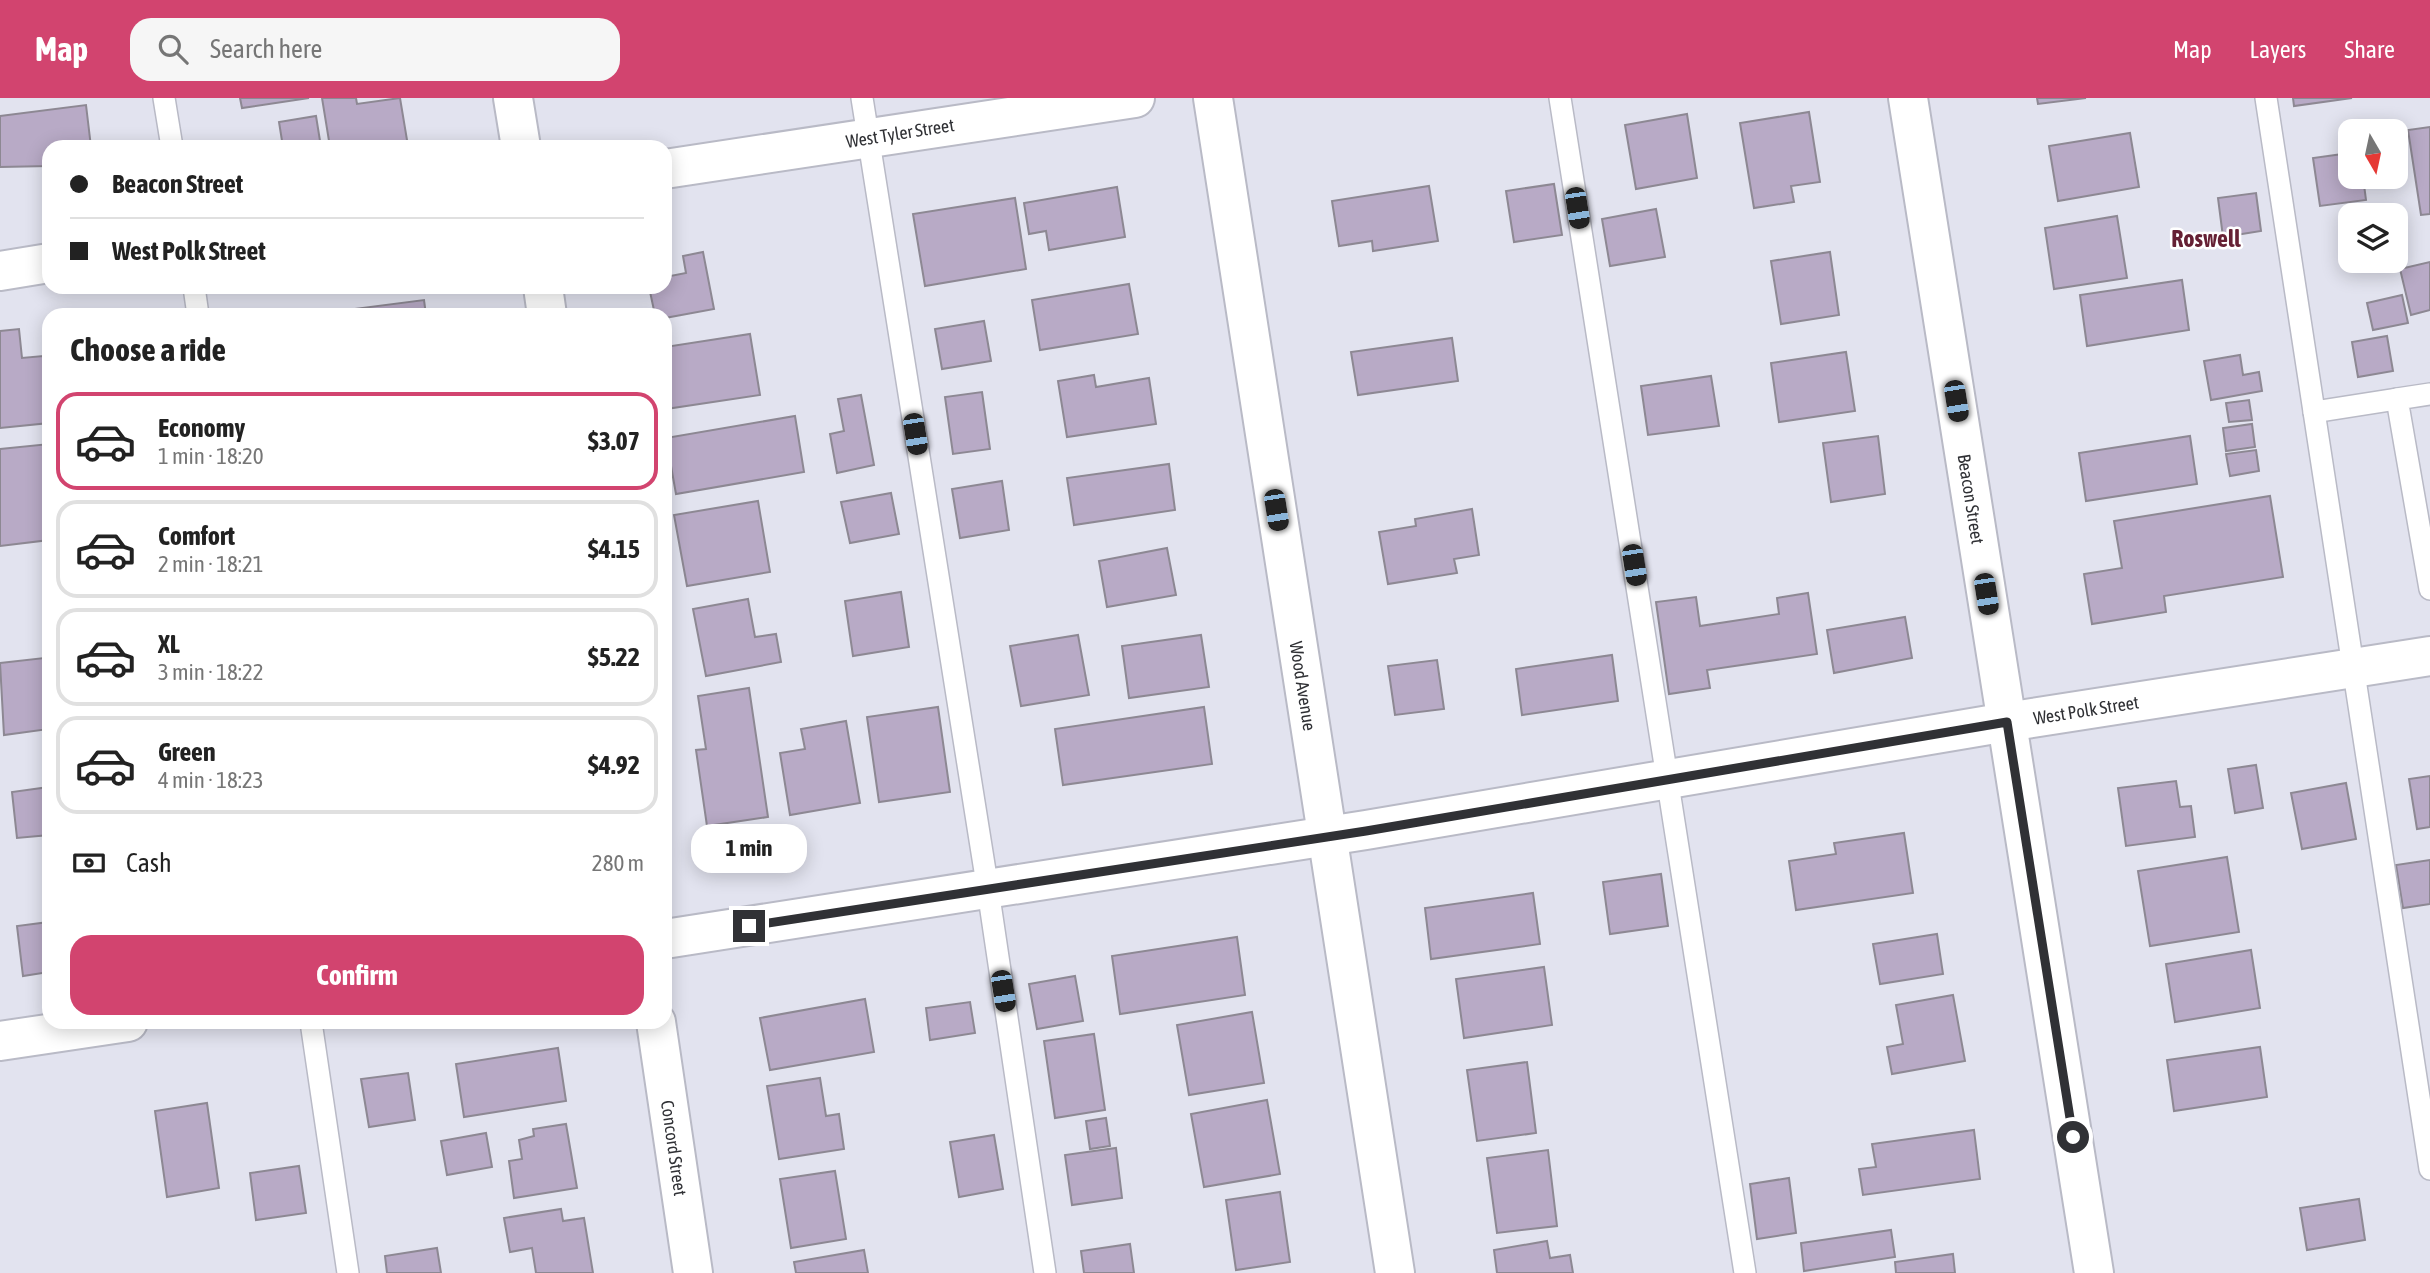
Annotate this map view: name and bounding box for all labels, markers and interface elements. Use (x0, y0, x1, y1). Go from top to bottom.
search box (130, 18, 620, 81)
text: Map (35, 30, 88, 68)
icon: search (154, 30, 192, 68)
text: Search here (210, 34, 322, 64)
text: Map (2173, 36, 2212, 63)
text: Layers (2250, 36, 2306, 63)
text: Share (2344, 36, 2395, 63)
street label: West Tyler Street (844, 114, 956, 152)
north arrow (2338, 119, 2408, 189)
map controls (2338, 119, 2408, 273)
text: Beacon Street (112, 169, 243, 199)
car (1564, 186, 1591, 230)
button: layers (2338, 203, 2408, 273)
district label: Roswell (2171, 225, 2241, 252)
text: West Polk Street (112, 236, 266, 266)
text: Choose a ride (70, 331, 226, 368)
car (1943, 379, 1970, 423)
icon: car (74, 410, 137, 473)
car (902, 412, 929, 456)
text: Economy (158, 413, 245, 443)
text: $3.07 (588, 426, 640, 456)
text: 1 min · 18:20 (158, 443, 264, 469)
street label: Beacon Street (1954, 452, 1988, 546)
car (1263, 488, 1290, 532)
icon: car (74, 518, 137, 581)
text: Comfort (158, 521, 235, 551)
text: $4.15 (588, 534, 640, 564)
car (1621, 543, 1648, 587)
text: 2 min · 18:21 (158, 551, 264, 577)
car (1973, 572, 2000, 616)
icon: car (74, 626, 137, 689)
text: XL (158, 629, 180, 659)
street label: Wood Avenue (1286, 640, 1320, 732)
text: $5.22 (588, 642, 640, 672)
text: 3 min · 18:22 (158, 659, 264, 685)
street label: West Polk Street (2032, 691, 2140, 729)
icon: car (74, 734, 137, 797)
text: Green (158, 737, 216, 767)
text: $4.92 (588, 750, 640, 780)
text: 4 min · 18:23 (158, 767, 264, 793)
callout: 1 min (691, 824, 807, 874)
text: 1 min (726, 835, 772, 861)
icon: cash (70, 844, 108, 882)
text: Cash (126, 848, 172, 878)
text: 280 m (592, 850, 644, 876)
route end (733, 910, 765, 942)
button: Confirm (70, 935, 644, 1015)
car (990, 969, 1017, 1013)
street label: Concord Street (657, 1099, 691, 1197)
route start (2057, 1121, 2089, 1153)

